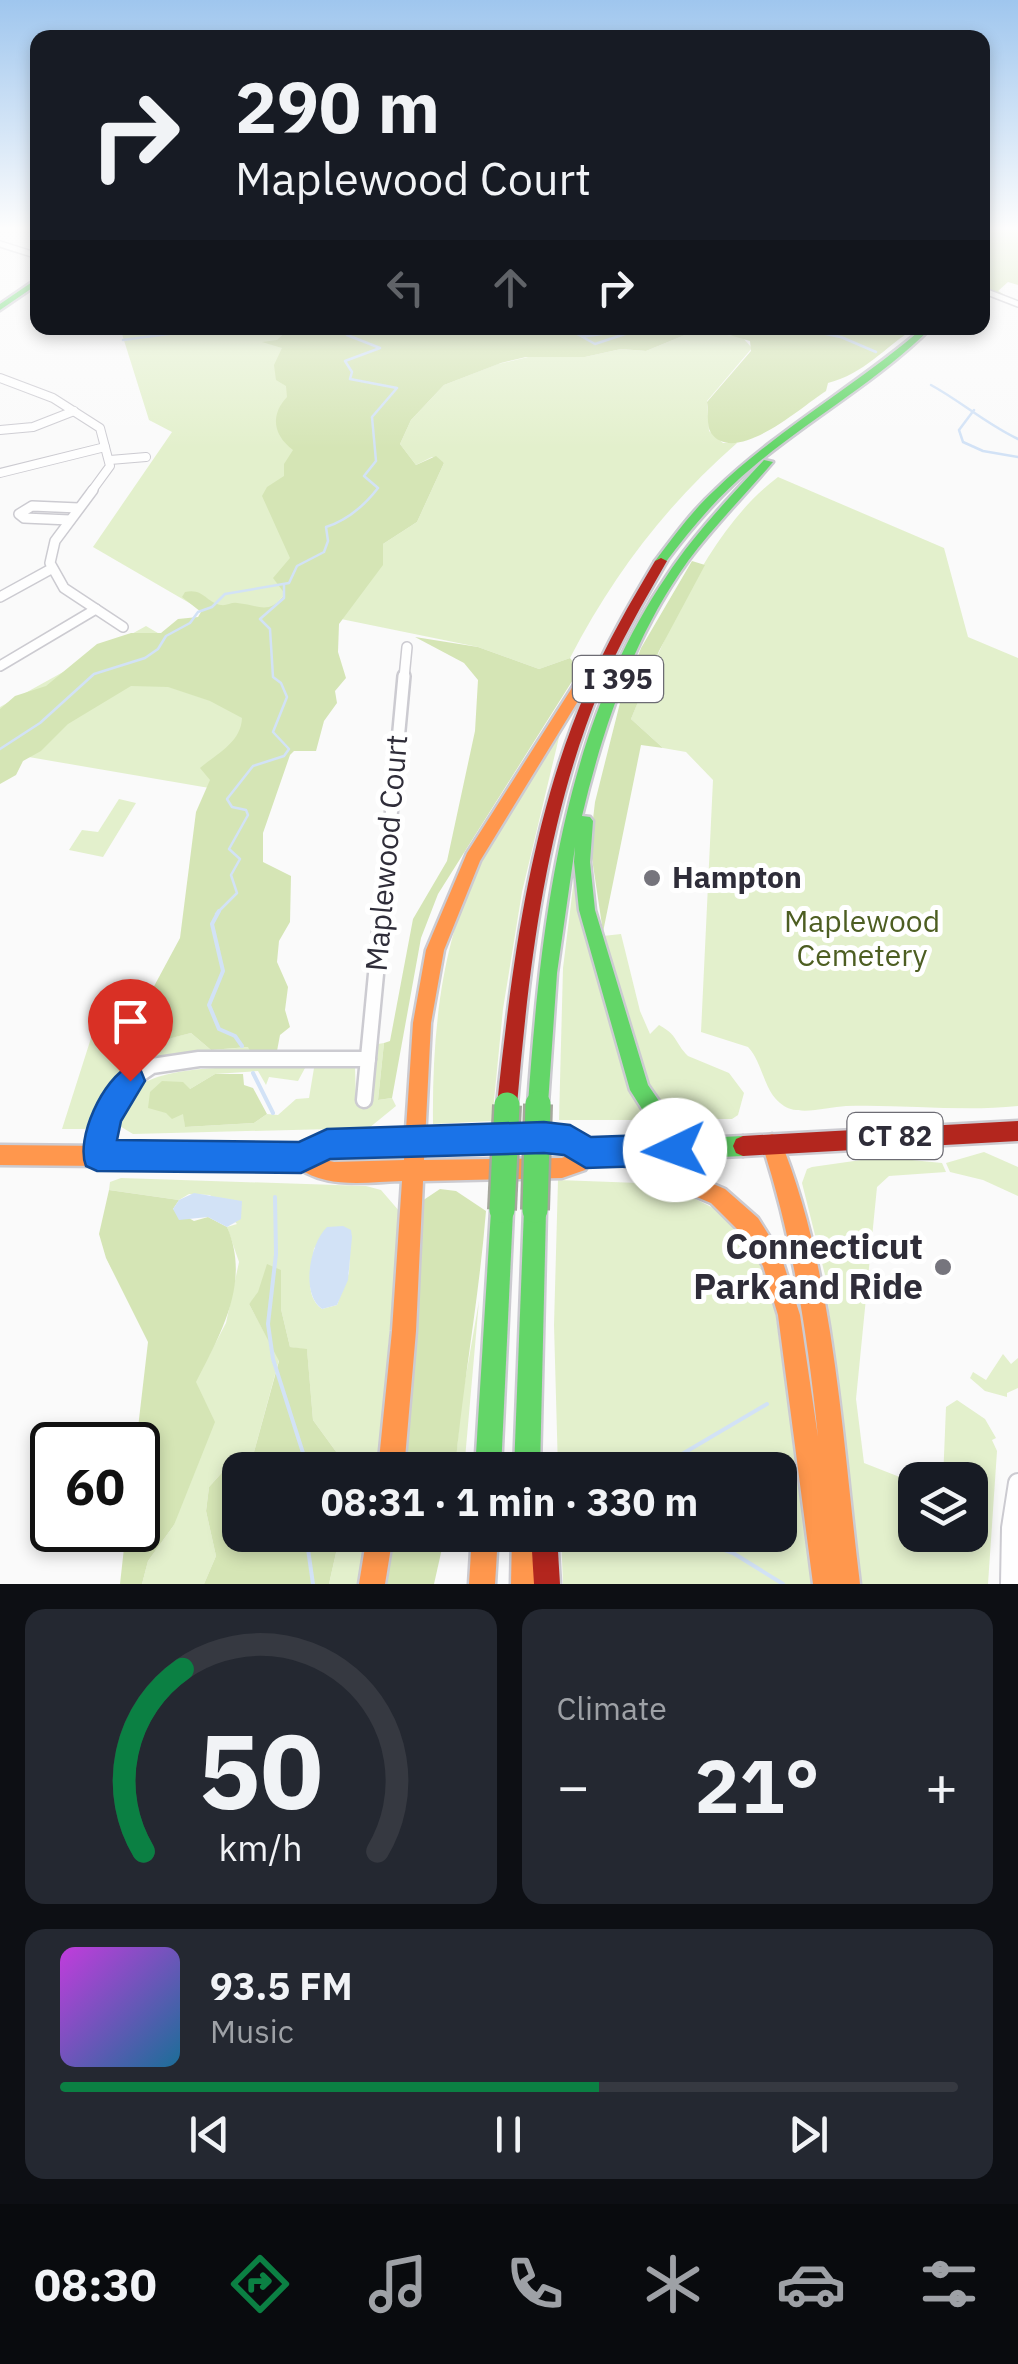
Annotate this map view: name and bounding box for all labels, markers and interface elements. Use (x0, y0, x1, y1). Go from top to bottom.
text: 290 m (235, 61, 440, 152)
icon: right (70, 70, 200, 200)
text: Maplewood Court (235, 149, 591, 207)
icon: left (378, 260, 433, 315)
icon: ahead (483, 260, 538, 315)
icon: right (588, 260, 643, 315)
road number: I 395 (573, 656, 663, 702)
street label: Maplewood Court (356, 733, 415, 973)
place label: Hampton (672, 857, 802, 896)
marker: Hampton (641, 867, 663, 889)
park label: Maplewood Cemetery (784, 901, 940, 974)
pin (88, 979, 173, 1082)
icon: arrive (103, 994, 158, 1049)
position arrow (623, 1098, 727, 1202)
road number: CT 82 (848, 1113, 942, 1159)
place label: Connecticut Park and Ride (693, 1223, 923, 1309)
marker: Connecticut Park and Ride (932, 1256, 954, 1278)
speed limit sign: 60 (30, 1422, 160, 1552)
map controls (898, 1462, 988, 1552)
button: layers (898, 1462, 988, 1552)
text: 08:31 · 1 min · 330 m (321, 1477, 698, 1526)
text: Climate (557, 1687, 667, 1729)
text: 50 (198, 1702, 323, 1838)
text: 21° (695, 1736, 820, 1834)
text: − (557, 1750, 590, 1821)
text: + (925, 1750, 958, 1821)
text: km/h (219, 1824, 303, 1871)
text: 93.5 FM (210, 1961, 353, 2010)
text: Music (210, 2010, 294, 2052)
icon: previous (182, 2107, 237, 2162)
icon: pause (481, 2107, 536, 2162)
icon: next (781, 2107, 836, 2162)
icon: directions (225, 2249, 295, 2319)
icon: music (363, 2249, 433, 2319)
icon: phone (500, 2249, 570, 2319)
icon: climate (638, 2249, 708, 2319)
icon: car (776, 2249, 846, 2319)
icon: filters (914, 2249, 984, 2319)
text: 08:30 (34, 2255, 157, 2313)

